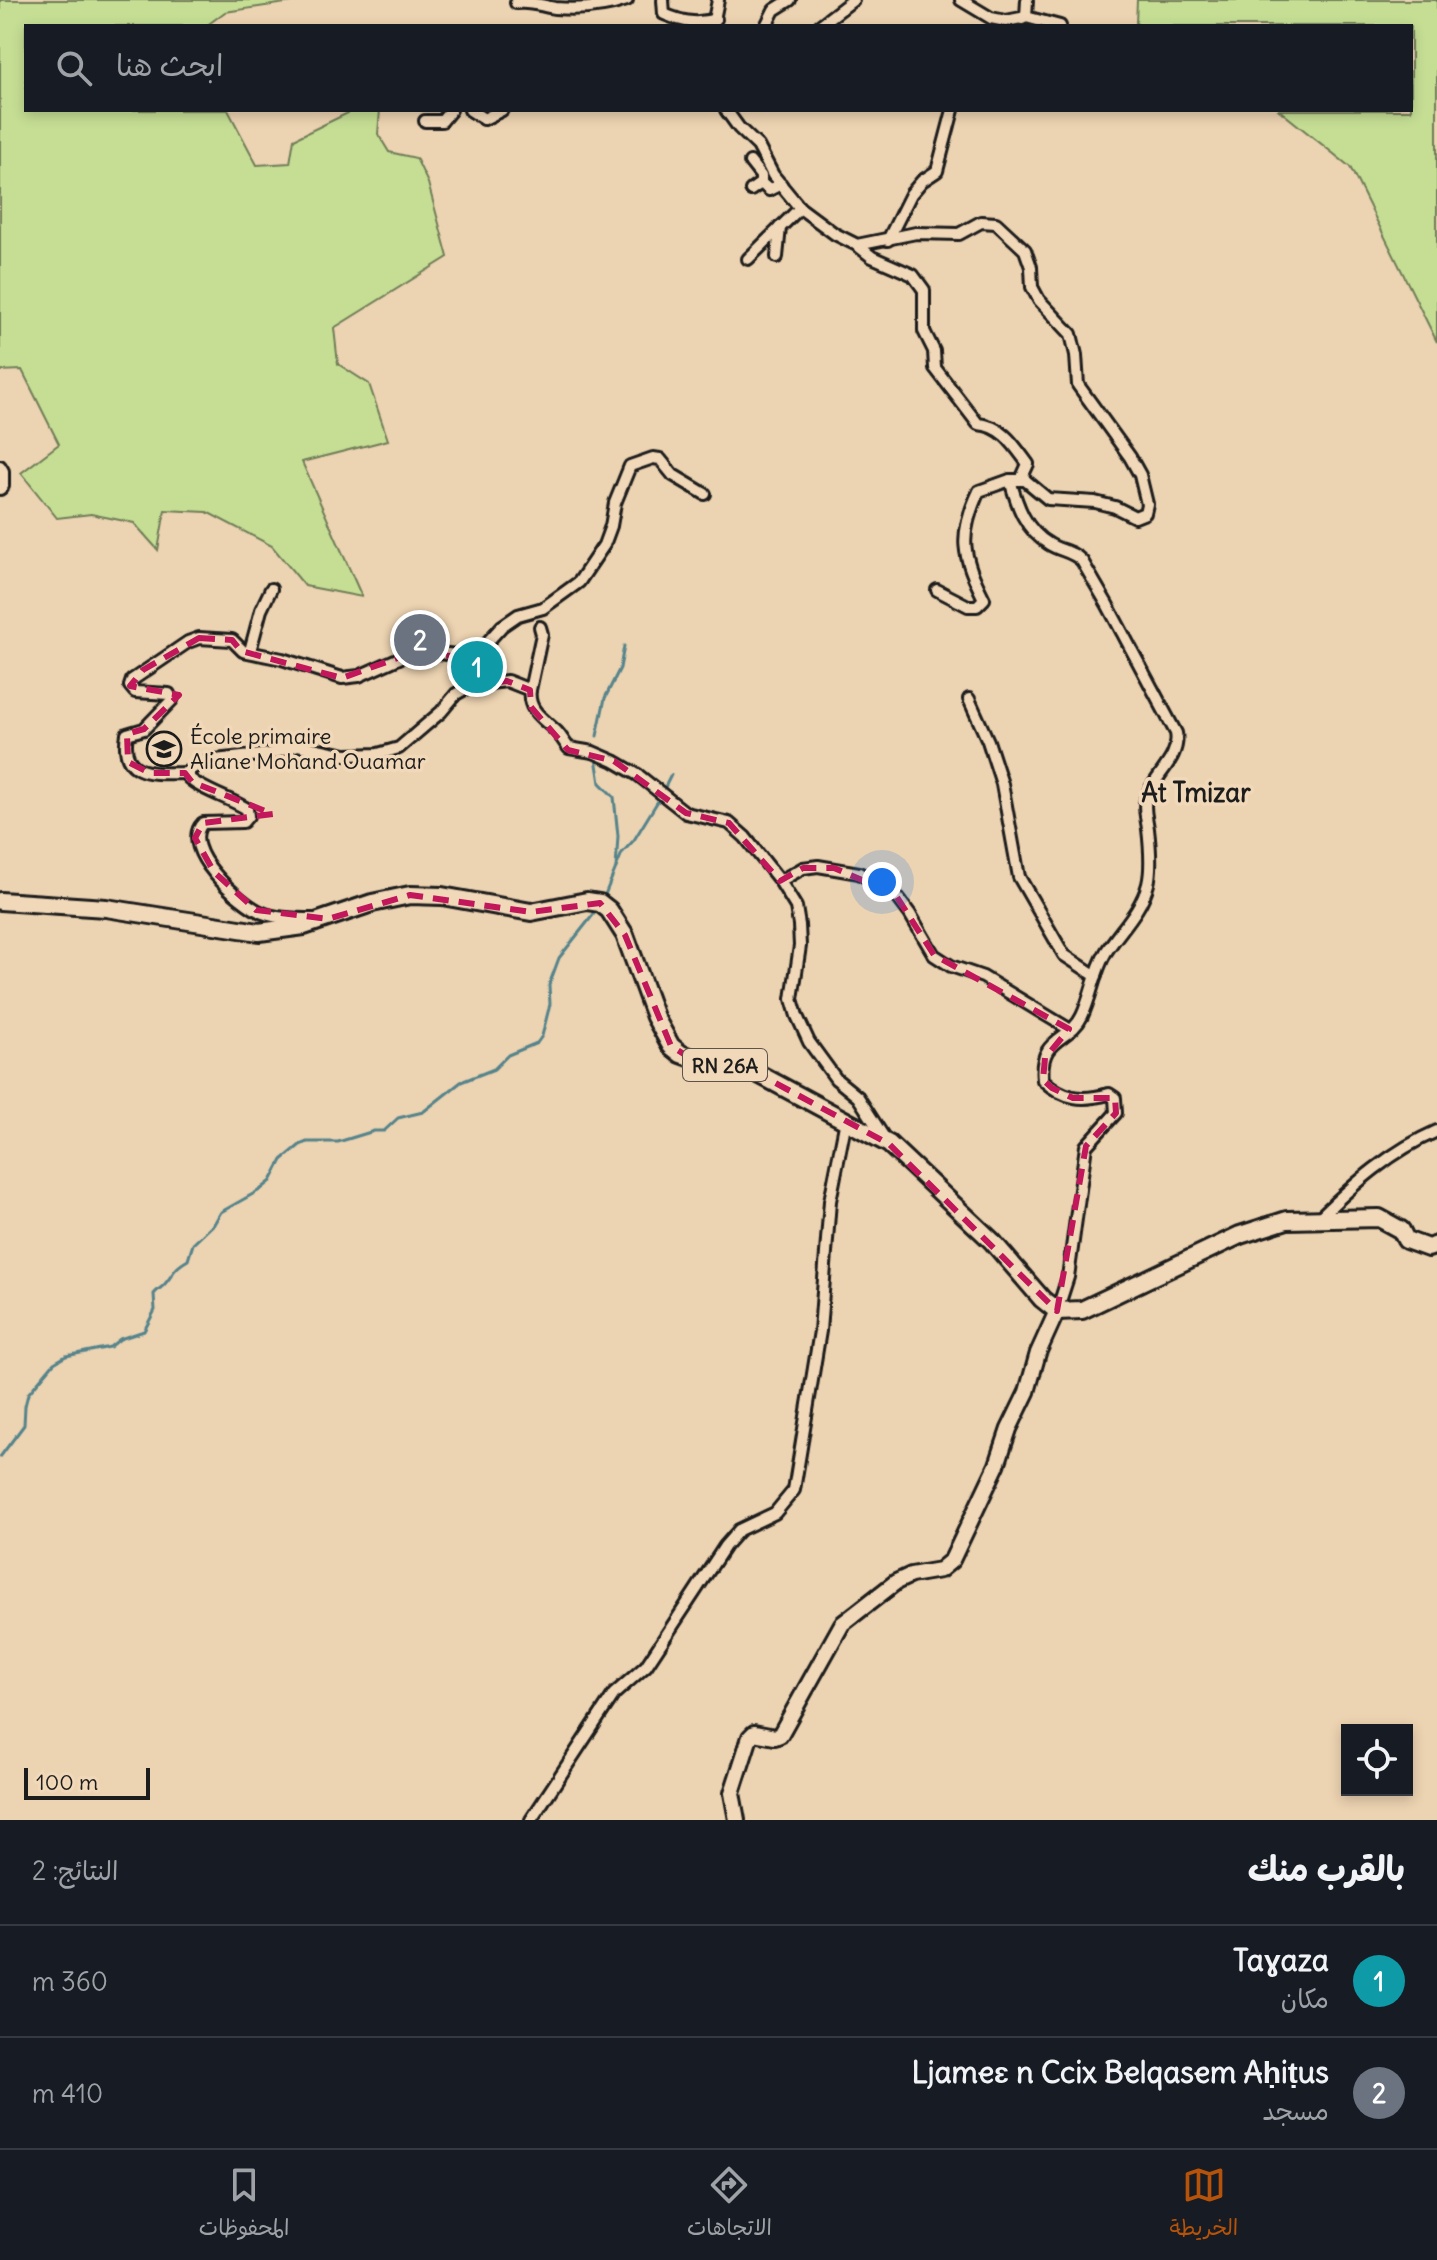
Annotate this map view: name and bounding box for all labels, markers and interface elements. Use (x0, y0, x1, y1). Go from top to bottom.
search box (24, 24, 1413, 112)
icon: search (52, 46, 96, 90)
text: ابحث هنا (116, 46, 223, 84)
pin: 2 (394, 610, 446, 670)
pin: 1 (451, 637, 503, 697)
place label: École primaire Aliane Mohand Ouamar (190, 722, 426, 775)
school or university icon: École primaire Aliane Mohand Ouamar (145, 730, 183, 768)
district label: At Tmizar (1141, 776, 1251, 809)
your location (862, 862, 902, 902)
road number: RN 26A (683, 1049, 767, 1081)
map controls (1341, 1724, 1413, 1796)
button: locate (1341, 1724, 1413, 1796)
scale bar (24, 1764, 150, 1800)
text: 100 m (36, 1768, 98, 1796)
text: بالقرب منك (1248, 1847, 1405, 1890)
text: النتائج: 2 (32, 1854, 118, 1887)
text: Taɣaza (1233, 1941, 1329, 1979)
text: 360 m (32, 1965, 108, 1998)
text: 1 (1374, 1965, 1384, 1998)
text: مكان (1281, 1982, 1329, 2015)
text: Ljameɛ n Ccix Belqasem Aḥiṭus (911, 2053, 1329, 2091)
text: 410 m (32, 2077, 103, 2110)
text: 2 (1372, 2077, 1386, 2110)
text: مسجد (1262, 2094, 1329, 2127)
tab: المحفوظات (199, 2163, 289, 2247)
tab: الاتجاهات (687, 2163, 772, 2247)
tab: الخريطة (1170, 2163, 1238, 2247)

